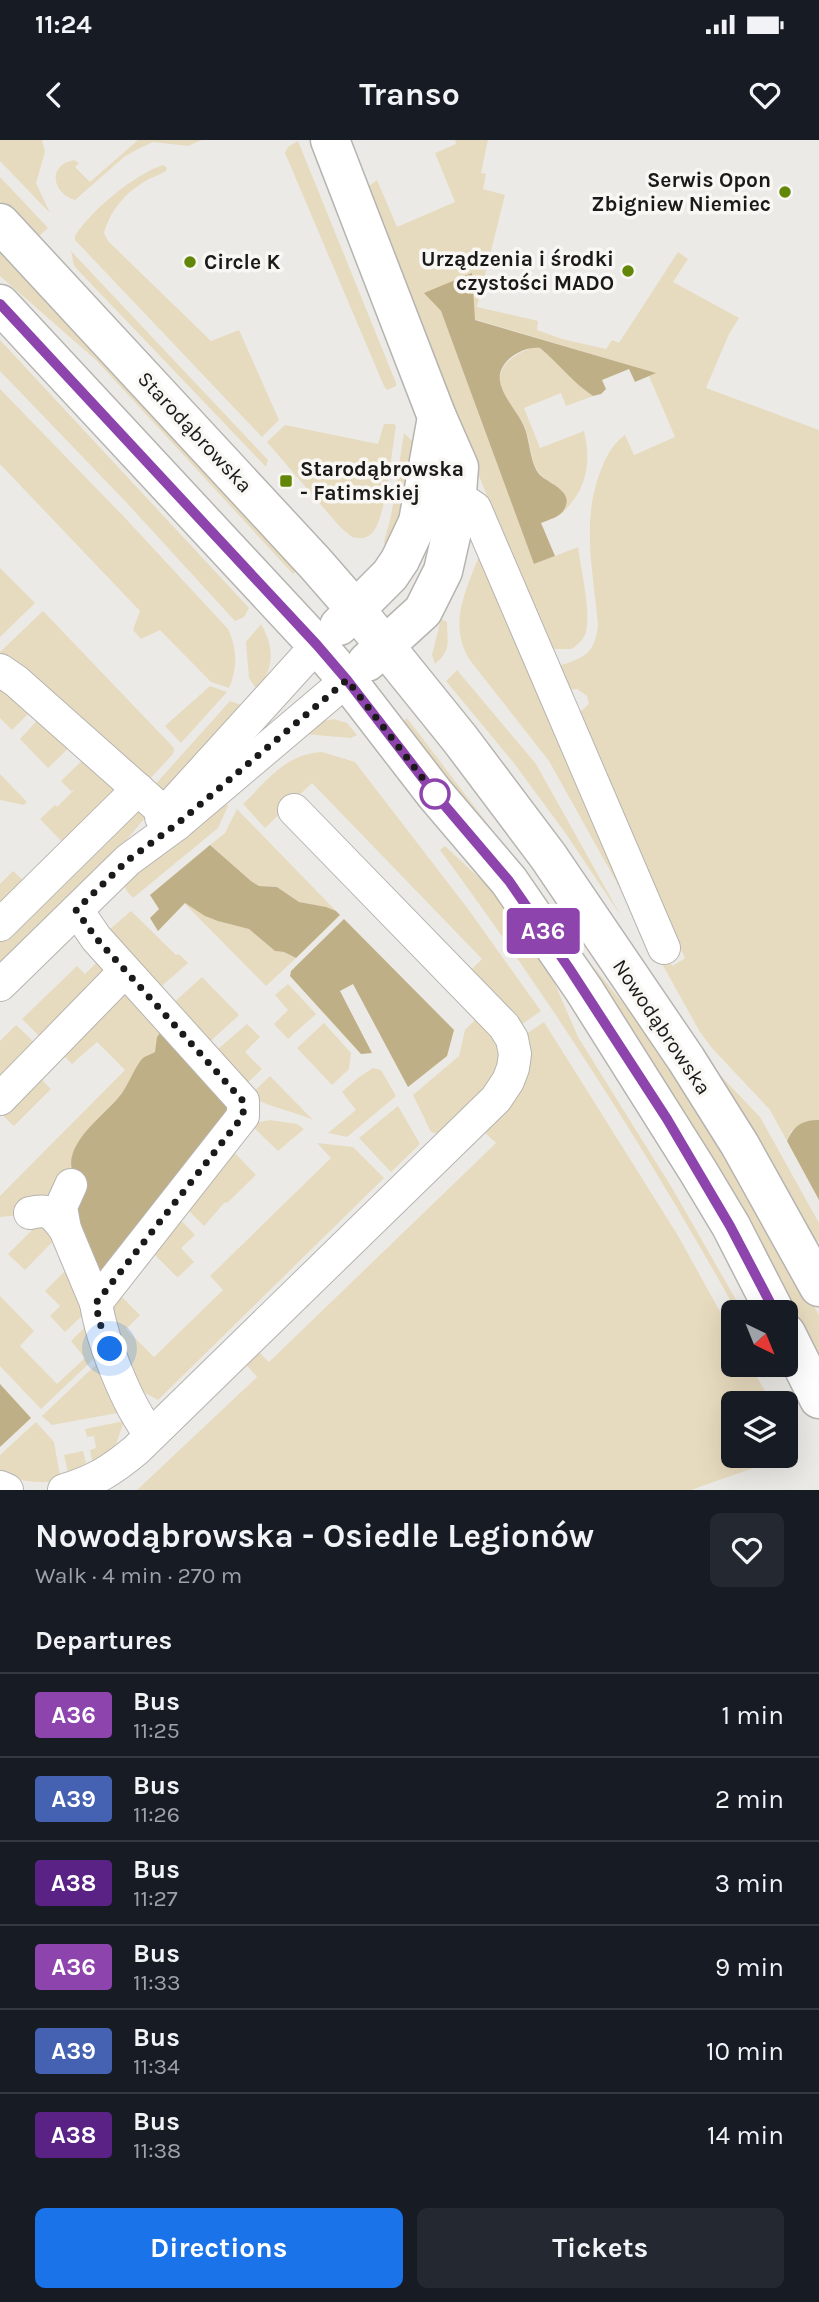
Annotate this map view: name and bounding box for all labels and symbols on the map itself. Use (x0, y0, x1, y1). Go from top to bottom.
place label: Serwis Opon Zbigniew Niemiec (591, 168, 771, 216)
marker: Serwis Opon Zbigniew Niemiec (777, 184, 793, 200)
place label: Urządzenia i środki czystości MADO (421, 247, 614, 295)
place label: Circle K (204, 250, 280, 274)
marker: Circle K (182, 254, 198, 270)
marker: Urządzenia i środki czystości MADO (620, 263, 636, 279)
street label: Starodąbrowska (133, 367, 257, 497)
place label: Starodąbrowska - Fatimskiej (300, 457, 464, 505)
marker: Starodąbrowska - Fatimskiej (278, 473, 294, 489)
unlabelled marker (420, 779, 450, 809)
line badge: A36 (503, 908, 583, 954)
street label: Nowodąbrowska (608, 955, 716, 1099)
north arrow (721, 1300, 798, 1377)
your location (92, 1331, 127, 1366)

